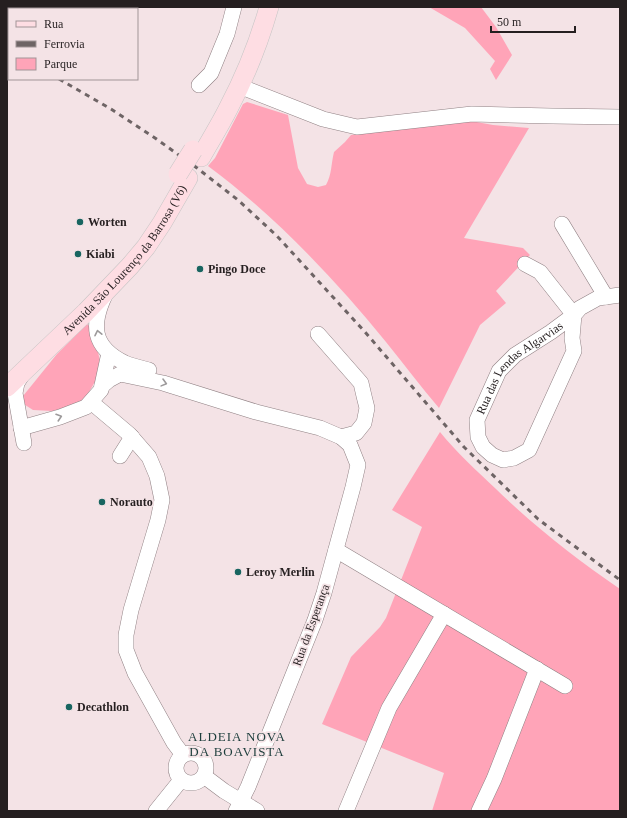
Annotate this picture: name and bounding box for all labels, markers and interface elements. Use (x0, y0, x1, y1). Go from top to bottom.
legend (8, 8, 138, 80)
scale bar (491, 8, 575, 34)
text: 50 m (497, 15, 522, 29)
text: Rua (44, 17, 64, 31)
text: Ferrovia (44, 37, 85, 51)
text: Parque (44, 57, 77, 71)
street label: Avenida São Lourenço da Barrosa (V6) (59, 182, 189, 338)
place label: Worten (88, 215, 127, 229)
marker: Worten (75, 217, 85, 227)
place label: Kiabi (86, 247, 115, 261)
marker: Kiabi (73, 249, 83, 259)
place label: Pingo Doce (208, 262, 266, 276)
marker: Pingo Doce (195, 264, 205, 274)
street label: Rua das Lendas Algarvias (473, 318, 566, 417)
one-way arrow (95, 330, 103, 336)
one-way arrow (160, 378, 167, 387)
one-way arrow (55, 413, 62, 422)
place label: Norauto (110, 495, 153, 509)
marker: Norauto (97, 497, 107, 507)
place label: Leroy Merlin (246, 565, 315, 579)
marker: Leroy Merlin (233, 567, 243, 577)
street label: Rua da Esperança (290, 582, 333, 668)
place label: Decathlon (77, 700, 129, 714)
marker: Decathlon (64, 702, 74, 712)
district label: ALDEIA NOVA DA BOAVISTA (188, 729, 286, 759)

